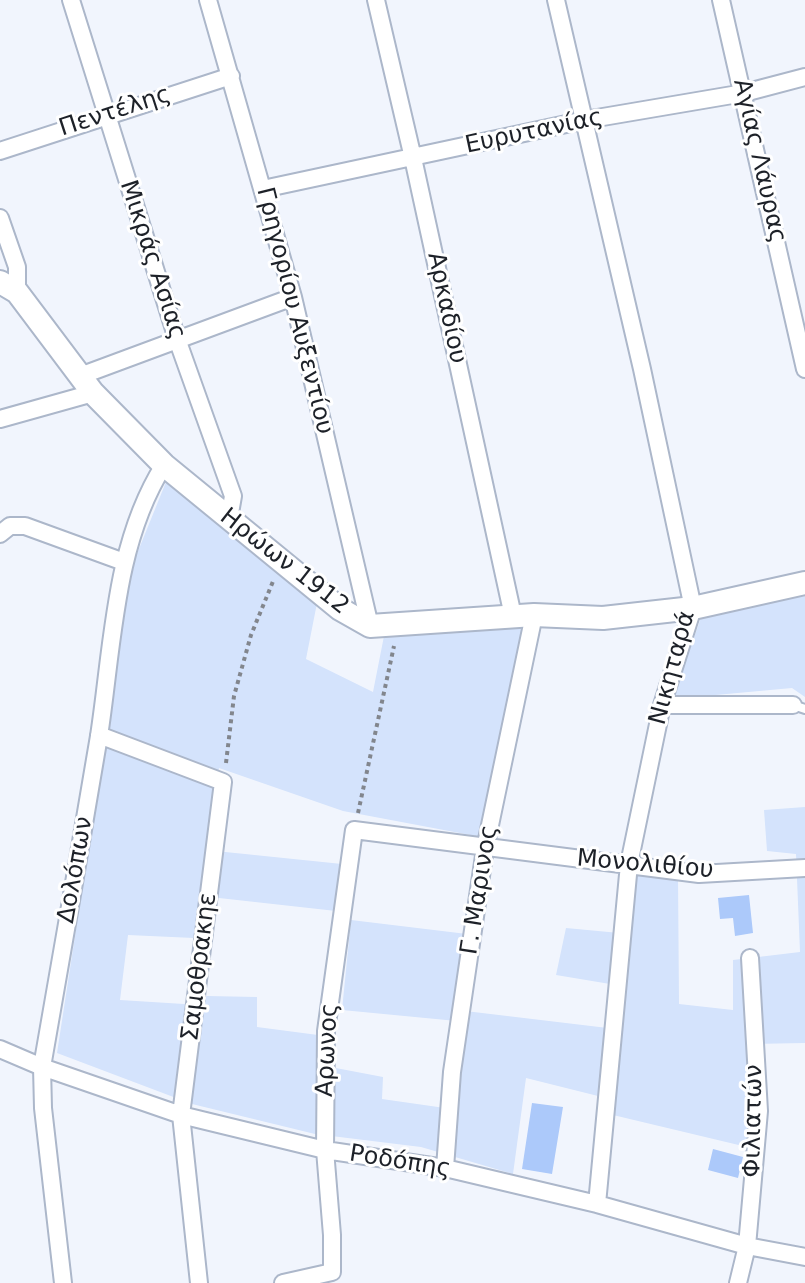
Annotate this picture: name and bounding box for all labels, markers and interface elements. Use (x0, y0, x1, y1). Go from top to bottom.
street label: Αγίας Λάυρας (726, 76, 792, 246)
street label: Πεντέλης (56, 80, 174, 144)
street label: Ευρυτανίας (463, 103, 605, 161)
street label: Μικράς Ασίας (113, 177, 191, 343)
street label: Γρηγορίου Αυξεντίου (249, 185, 339, 437)
street label: Αρκαδίου (420, 250, 472, 366)
street label: Ηρώων 1912 (214, 503, 354, 621)
street label: Νικηταρά (644, 608, 702, 728)
street label: Δολόπων (52, 814, 100, 926)
street label: Γ. Μαρινος (456, 823, 504, 957)
street label: Μονολιθίου (575, 845, 715, 885)
street label: Σαμοθρακηε (177, 891, 223, 1043)
street label: Αρωνος (311, 1002, 345, 1098)
street label: Φιλιατών (739, 1064, 769, 1178)
street label: Ροδόπης (347, 1140, 453, 1184)

